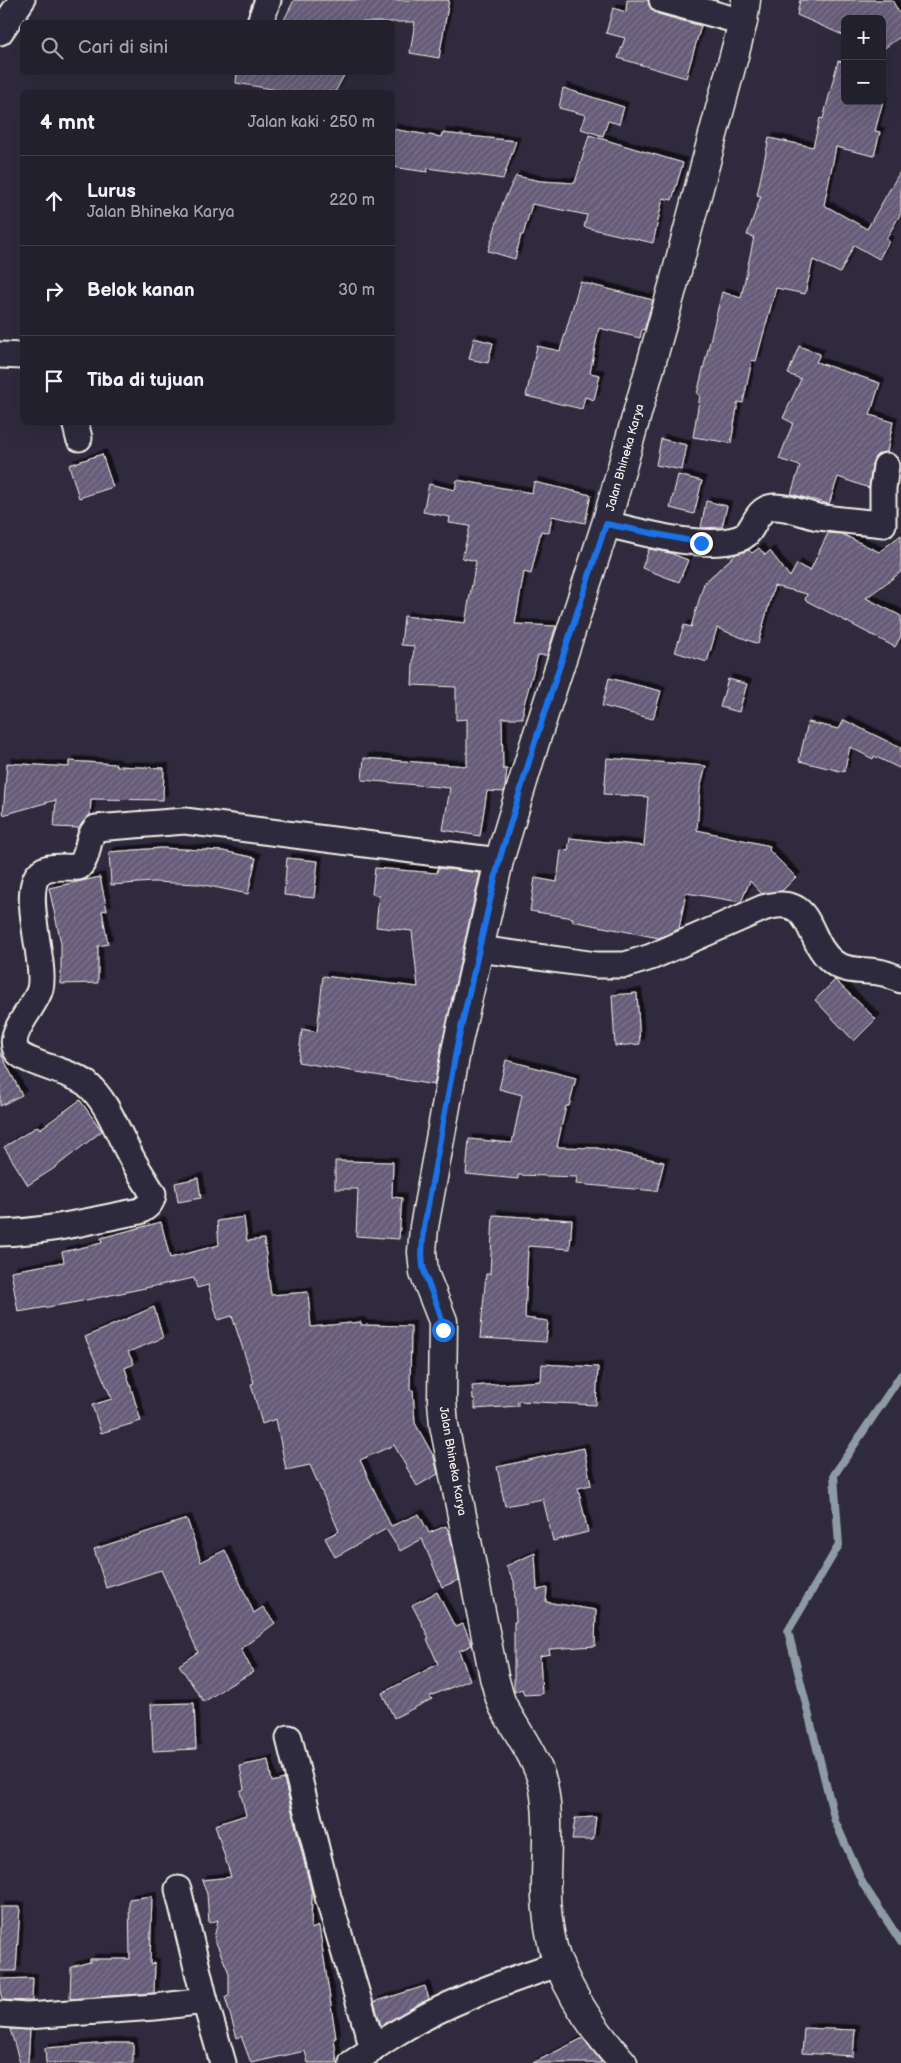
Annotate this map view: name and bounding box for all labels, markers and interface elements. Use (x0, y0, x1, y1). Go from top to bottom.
map controls (841, 15, 886, 105)
button: + (841, 15, 886, 60)
search box (20, 20, 395, 75)
icon: search (38, 34, 66, 62)
text: Cari di sini (78, 36, 168, 59)
button: − (841, 60, 886, 105)
text: 4 mnt (40, 110, 95, 135)
text: Jalan kaki · 250 m (248, 113, 375, 132)
text: Lurus (87, 180, 136, 203)
icon: ahead (40, 187, 68, 215)
text: 220 m (329, 191, 375, 210)
text: Jalan Bhineka Karya (87, 203, 235, 222)
icon: right (40, 277, 68, 305)
text: Belok kanan (87, 279, 195, 302)
text: 30 m (338, 281, 375, 300)
icon: arrive (40, 367, 68, 395)
text: Tiba di tujuan (87, 369, 204, 392)
street label: Jalan Bhineka Karya (603, 402, 648, 513)
route end (690, 532, 713, 555)
route start (432, 1319, 455, 1342)
street label: Jalan Bhineka Karya (436, 1405, 470, 1517)

